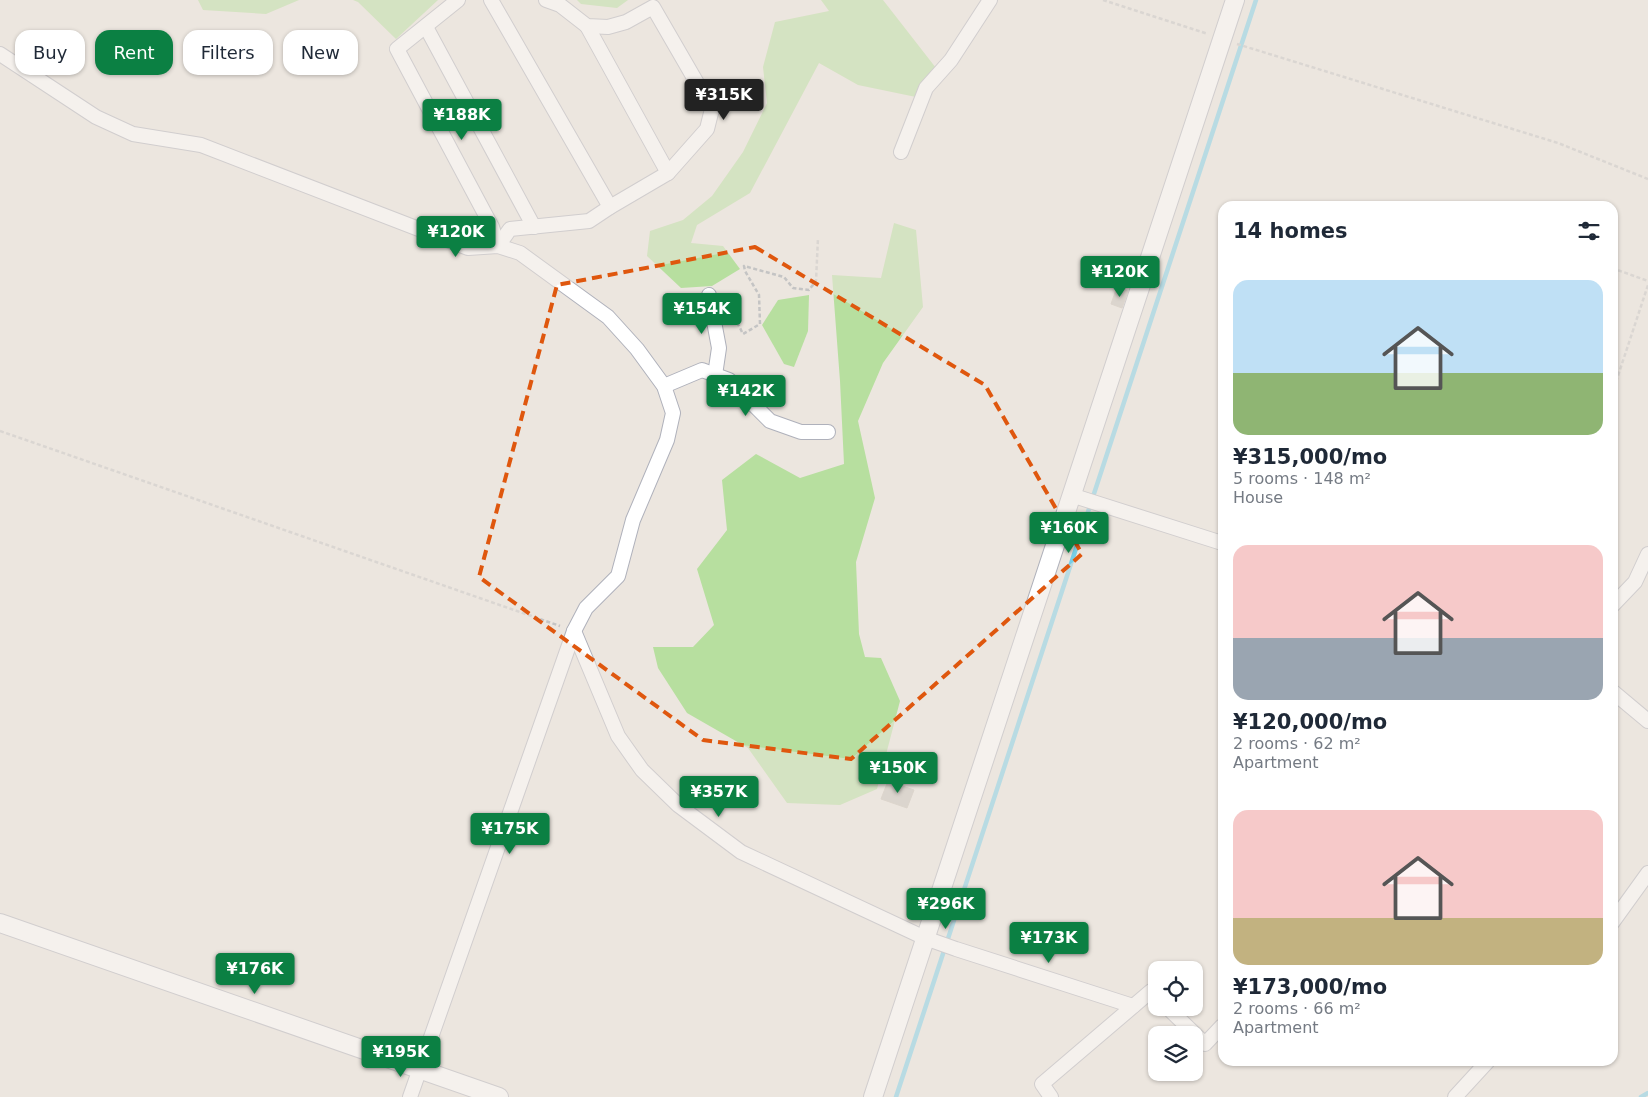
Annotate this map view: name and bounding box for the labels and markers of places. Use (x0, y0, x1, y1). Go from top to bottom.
pin: ¥315K (689, 78, 759, 121)
pin: ¥188K (427, 98, 497, 141)
pin: ¥120K (421, 216, 491, 258)
pin: ¥120K (1085, 256, 1155, 298)
pin: ¥154K (667, 292, 737, 335)
pin: ¥142K (711, 374, 781, 417)
pin: ¥160K (1034, 512, 1104, 554)
pin: ¥150K (863, 752, 933, 794)
pin: ¥357K (684, 776, 754, 818)
pin: ¥175K (475, 812, 545, 855)
pin: ¥296K (911, 888, 981, 930)
pin: ¥173K (1014, 922, 1084, 964)
pin: ¥176K (220, 952, 290, 995)
pin: ¥195K (366, 1036, 436, 1078)

